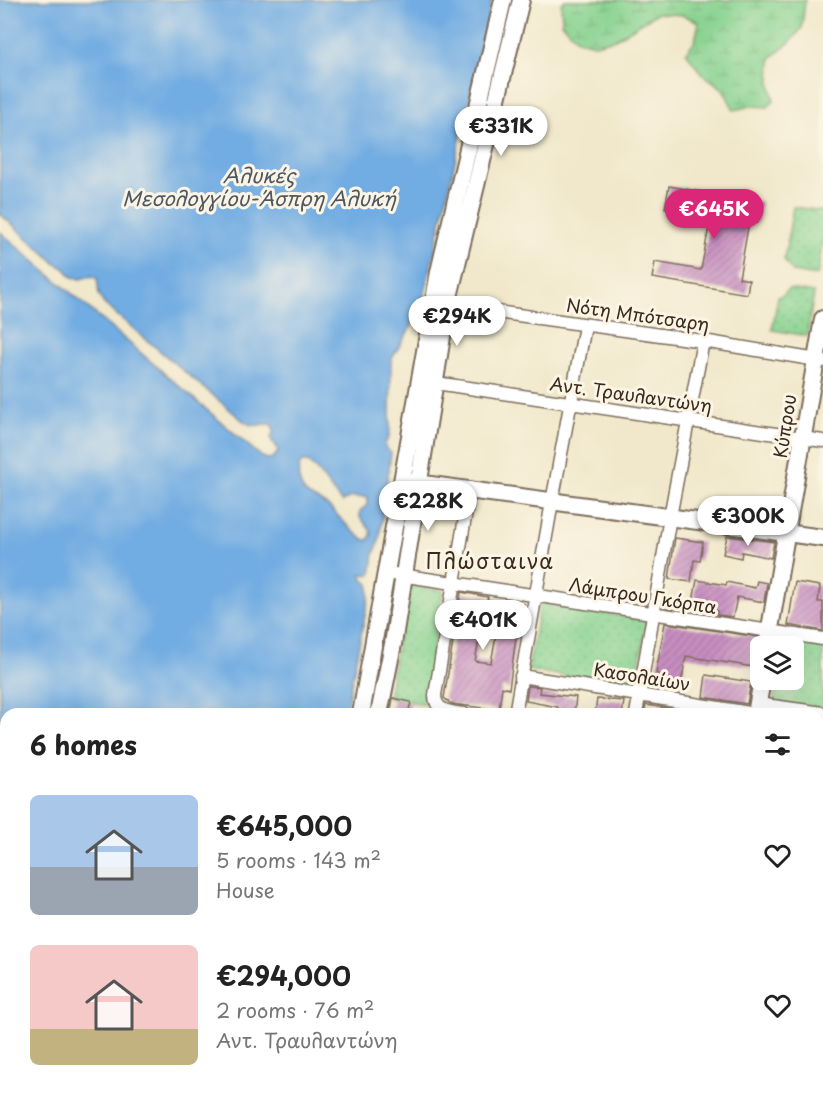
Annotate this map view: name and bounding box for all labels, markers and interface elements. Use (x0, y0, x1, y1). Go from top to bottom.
pin: €331K (459, 106, 543, 157)
text: €331K (469, 110, 533, 140)
water label: Αλυκές Μεσολογγίου-Άσπρη Αλυκή (122, 160, 398, 213)
pin: €645K (672, 189, 756, 240)
text: €645K (679, 193, 749, 223)
street label: Νότη Μπότσαρη (565, 291, 711, 337)
pin: €294K (415, 296, 499, 347)
text: €294K (423, 300, 491, 330)
street label: Αντ. Τραυλαντώνη (548, 369, 714, 419)
street label: Κύπρου (766, 392, 802, 460)
pin: €228K (386, 481, 470, 532)
text: €228K (393, 485, 463, 515)
pin: €300K (706, 496, 790, 547)
text: €300K (711, 500, 785, 530)
district label: Πλώσταινα (425, 544, 555, 576)
street label: Λάμπρου Γκόρπα (567, 570, 719, 620)
pin: €401K (441, 600, 525, 651)
text: €401K (449, 604, 517, 634)
map controls (750, 636, 804, 690)
button: layers (750, 636, 804, 690)
street label: Κασολαίων (592, 655, 692, 697)
text: 6 homes (30, 725, 137, 764)
icon: filters (761, 728, 794, 761)
text: €645,000 (216, 806, 352, 845)
icon: home (78, 819, 150, 891)
icon: heart (761, 839, 794, 872)
text: 5 rooms · 143 m² (216, 845, 381, 875)
text: House (216, 875, 275, 905)
text: €294,000 (216, 956, 351, 995)
icon: home (78, 969, 150, 1041)
icon: heart (761, 989, 794, 1022)
text: 2 rooms · 76 m² (216, 995, 374, 1025)
text: Αντ. Τραυλαντώνη (216, 1025, 398, 1055)

